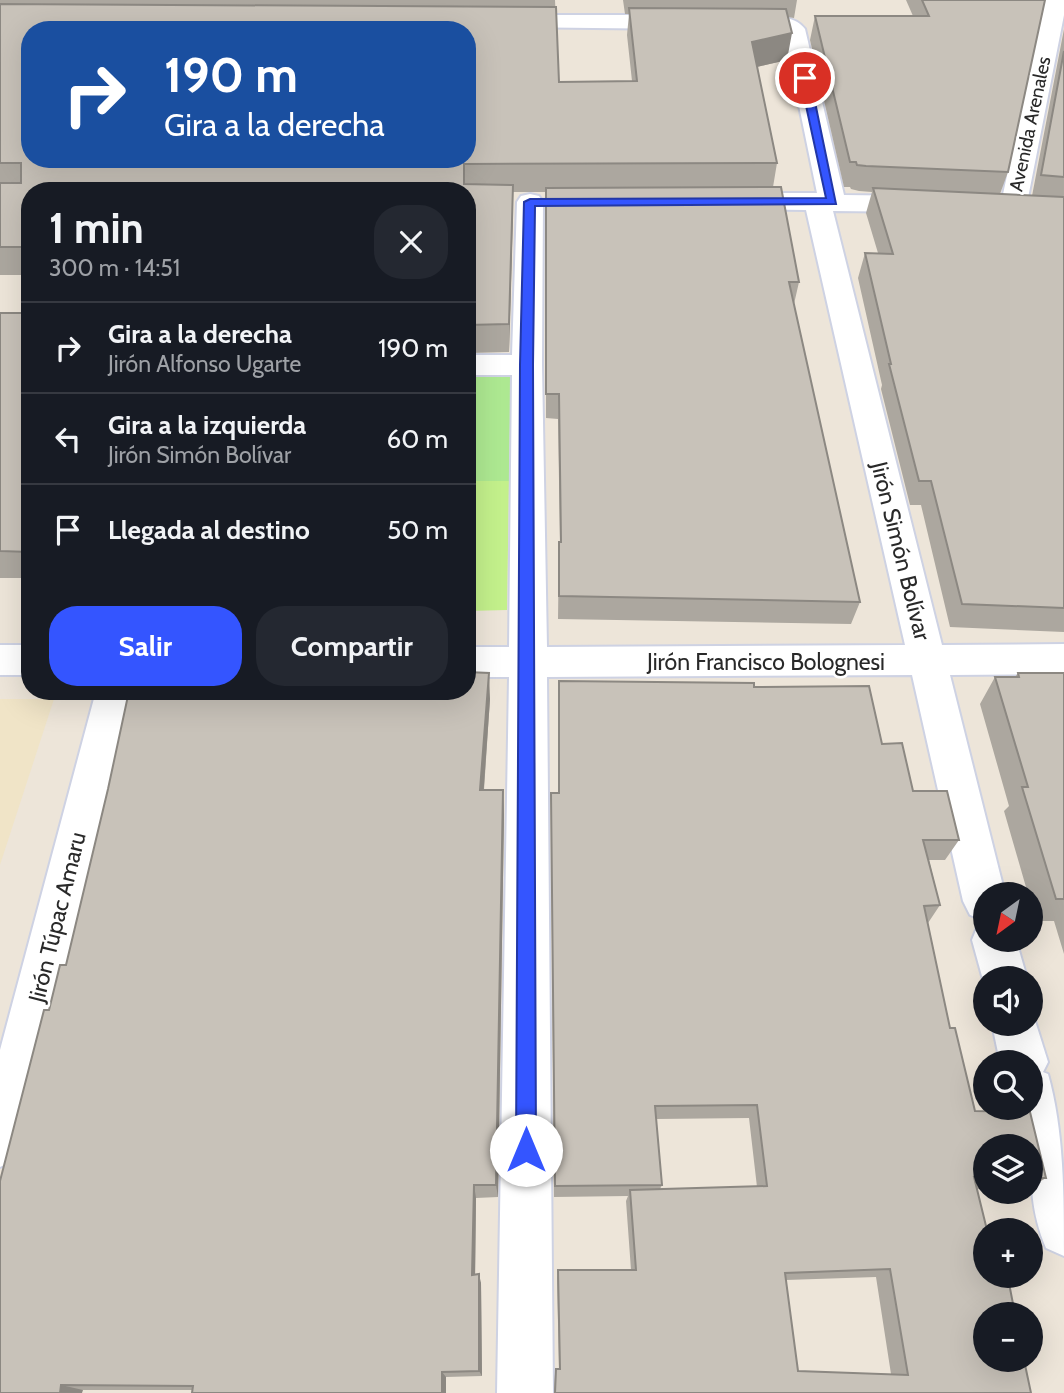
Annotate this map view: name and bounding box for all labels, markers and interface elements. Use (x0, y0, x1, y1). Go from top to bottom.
text: 190 m (164, 45, 298, 104)
pin (775, 48, 835, 108)
icon: right (49, 49, 140, 140)
street label: Avenida Arenales (1004, 54, 1056, 194)
icon: arrive (786, 59, 824, 97)
text: Gira a la derecha (164, 105, 385, 144)
text: 1 min (49, 202, 144, 254)
button: close (374, 205, 448, 279)
text: 300 m · 14:51 (49, 254, 180, 282)
text: Gira a la derecha (108, 318, 292, 350)
icon: right (49, 329, 87, 367)
text: 190 m (378, 332, 448, 364)
text: Jirón Alfonso Ugarte (108, 350, 301, 378)
text: Gira a la izquierda (108, 409, 306, 441)
icon: left (49, 420, 87, 458)
text: 60 m (386, 423, 448, 455)
text: Jirón Simón Bolívar (108, 441, 291, 469)
street label: Jirón Simón Bolívar (865, 458, 937, 644)
icon: arrive (49, 511, 87, 549)
text: Llegada al destino (108, 514, 310, 546)
text: 50 m (387, 514, 448, 546)
button: Salir (49, 606, 242, 686)
button: Compartir (256, 606, 448, 686)
street label: Jirón Francisco Bolognesi (646, 648, 885, 676)
street label: Jirón Túpac Amaru (22, 829, 92, 1006)
north arrow (973, 882, 1043, 952)
map controls (973, 882, 1043, 1372)
button: sound (973, 966, 1043, 1036)
button: search (973, 1050, 1043, 1120)
position arrow (489, 1113, 563, 1187)
button: layers (973, 1134, 1043, 1204)
button: + (973, 1218, 1043, 1288)
button: − (973, 1302, 1043, 1372)

